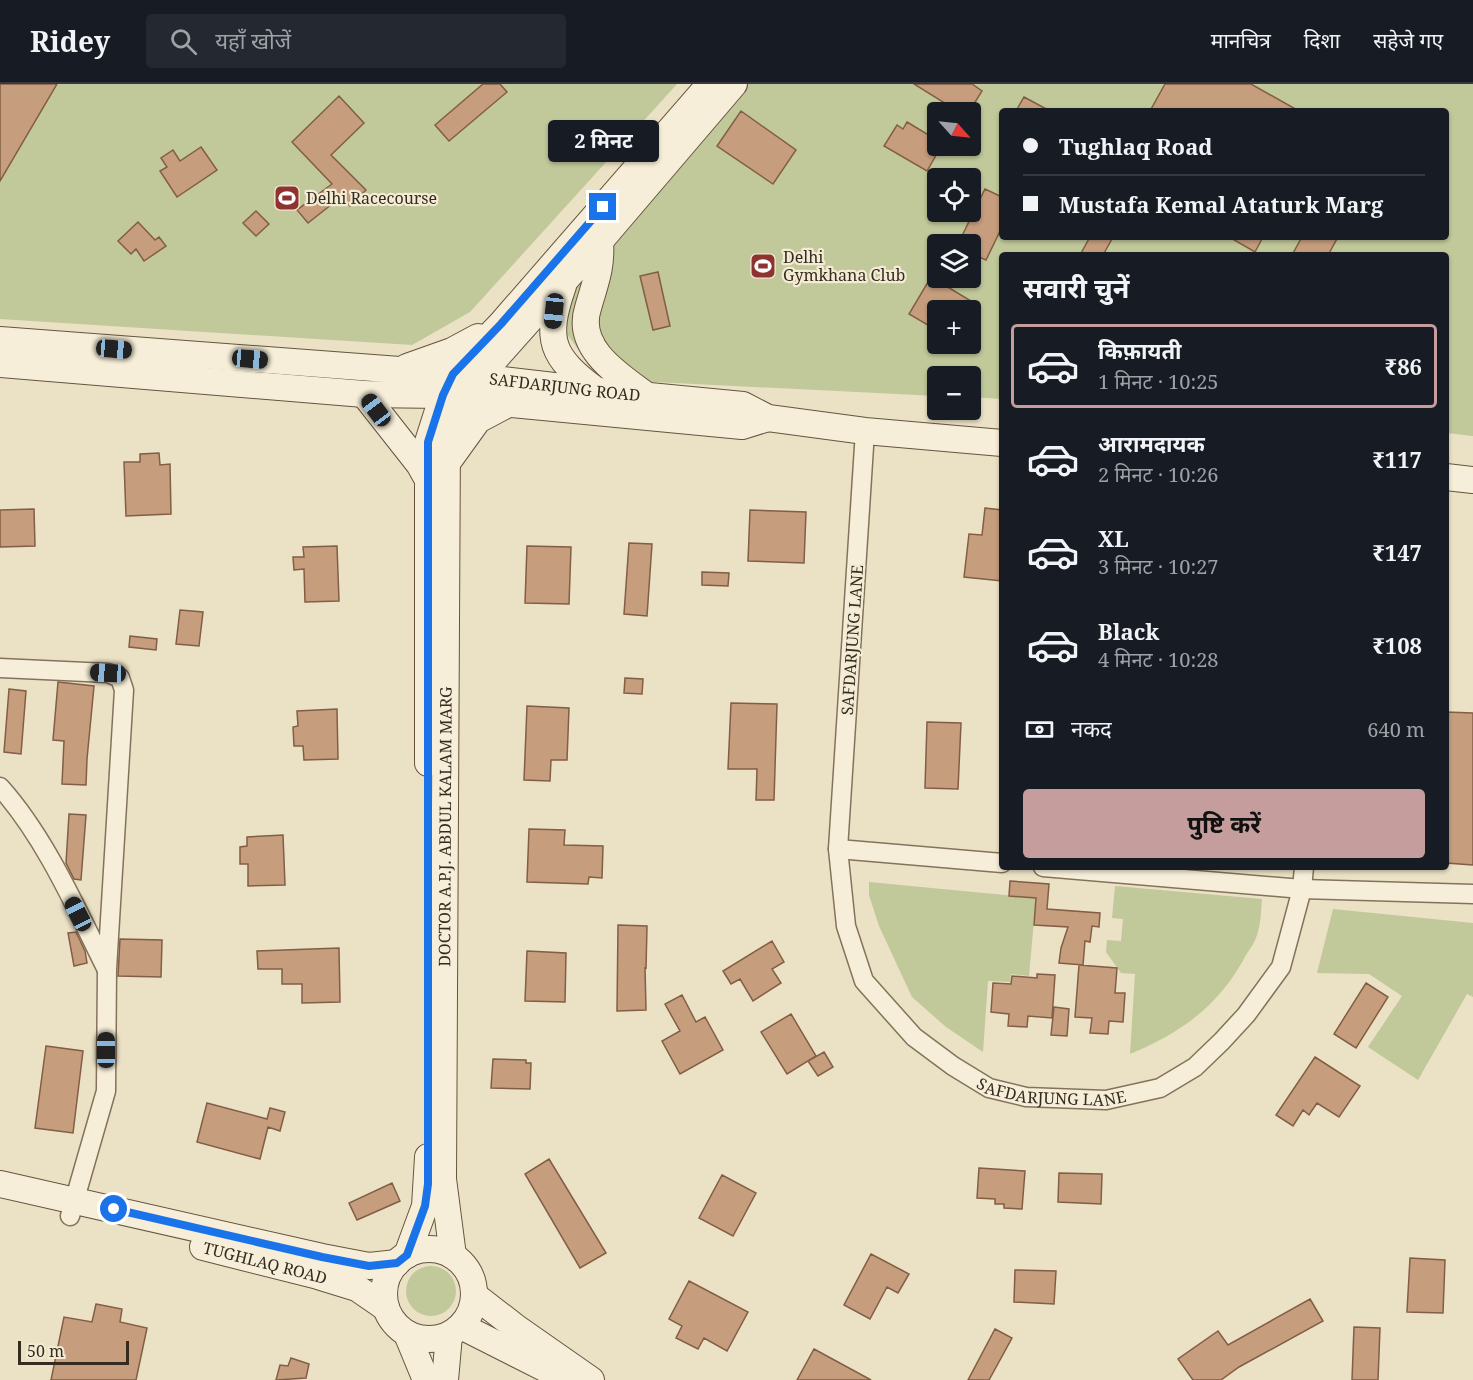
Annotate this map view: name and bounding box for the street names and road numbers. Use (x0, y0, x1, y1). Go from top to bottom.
street label: SAFDARJUNG ROAD (488, 367, 642, 406)
street label: SAFDARJUNG LANE (836, 564, 868, 716)
street label: DOCTOR A.P.J. ABDUL KALAM MARG (433, 686, 457, 967)
street label: SAFDARJUNG LANE (973, 1072, 1128, 1111)
street label: TUGHLAQ ROAD (201, 1236, 330, 1289)

